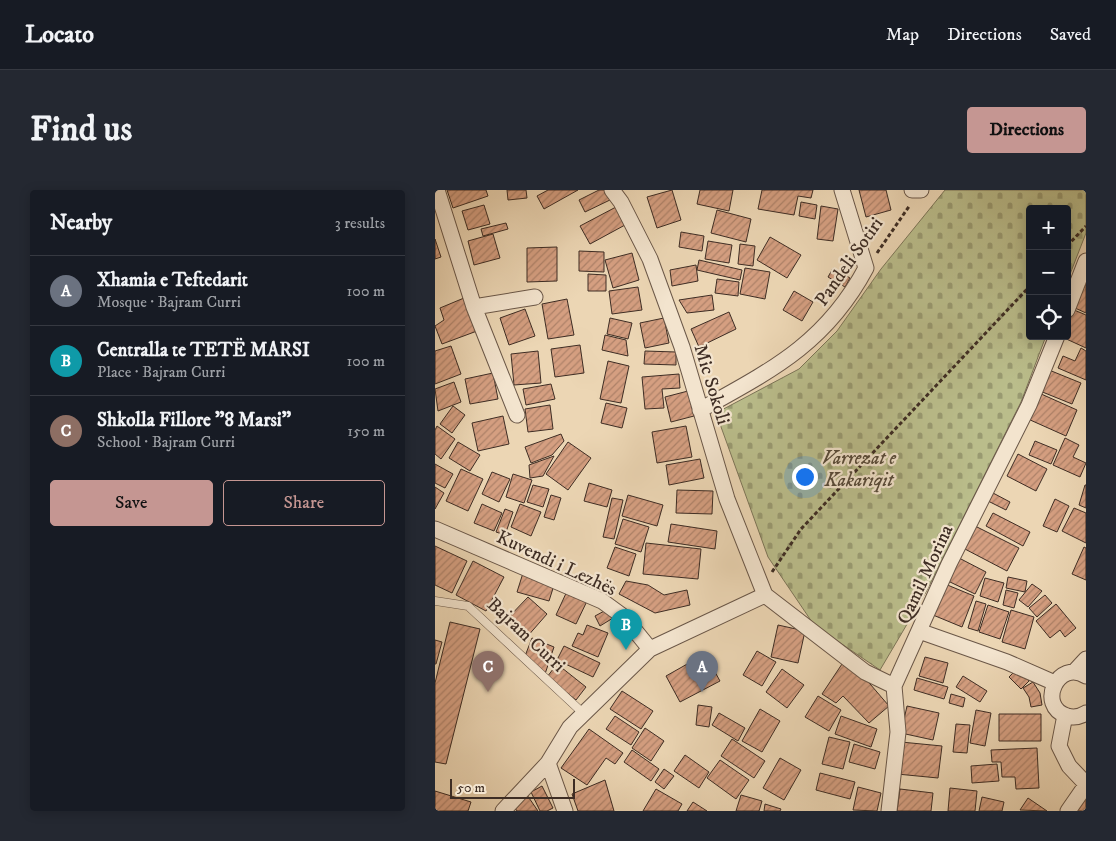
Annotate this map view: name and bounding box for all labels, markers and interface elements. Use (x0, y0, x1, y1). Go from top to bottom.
text: Locato (25, 20, 94, 50)
text: Map (886, 24, 919, 46)
text: Directions (947, 24, 1022, 46)
text: Saved (1050, 24, 1091, 46)
button: Directions (967, 107, 1086, 153)
text: Find us (30, 108, 132, 152)
map controls (1026, 205, 1071, 340)
button: + (1026, 205, 1071, 250)
text: Nearby (50, 210, 112, 236)
text: 3 results (335, 213, 385, 233)
street label: Pandeli Sotiri (810, 213, 888, 311)
button: − (1026, 250, 1071, 295)
text: Xhamia e Teftedarit (97, 269, 248, 292)
text: A (61, 281, 71, 301)
text: 100 m (347, 281, 385, 301)
text: Mosque · Bajram Curri (97, 292, 241, 312)
button: locate (1026, 295, 1071, 340)
text: Centralla te TETË MARSI (97, 339, 310, 362)
street label: Mic Sokoli (688, 342, 735, 427)
text: B (61, 351, 71, 371)
text: 100 m (347, 351, 385, 371)
text: Place · Bajram Curri (97, 362, 225, 382)
text: Shkolla Fillore "8 Marsi" (97, 409, 291, 432)
text: C (61, 421, 71, 441)
text: 150 m (347, 421, 385, 441)
text: School · Bajram Curri (97, 432, 235, 452)
park label: Varrezat e Kakariqit (822, 447, 897, 493)
your location (792, 464, 818, 490)
button: Save (50, 480, 213, 526)
button: Share (223, 480, 385, 526)
street label: Qamil Morina (892, 521, 958, 628)
street label: Kuvendi i Lezhës (493, 526, 620, 601)
street label: Bajram Curri (483, 592, 571, 676)
pin: B (610, 609, 642, 650)
pin: C (472, 651, 504, 692)
pin: A (686, 651, 718, 692)
scale bar (450, 776, 575, 799)
text: 50 m (457, 779, 485, 797)

